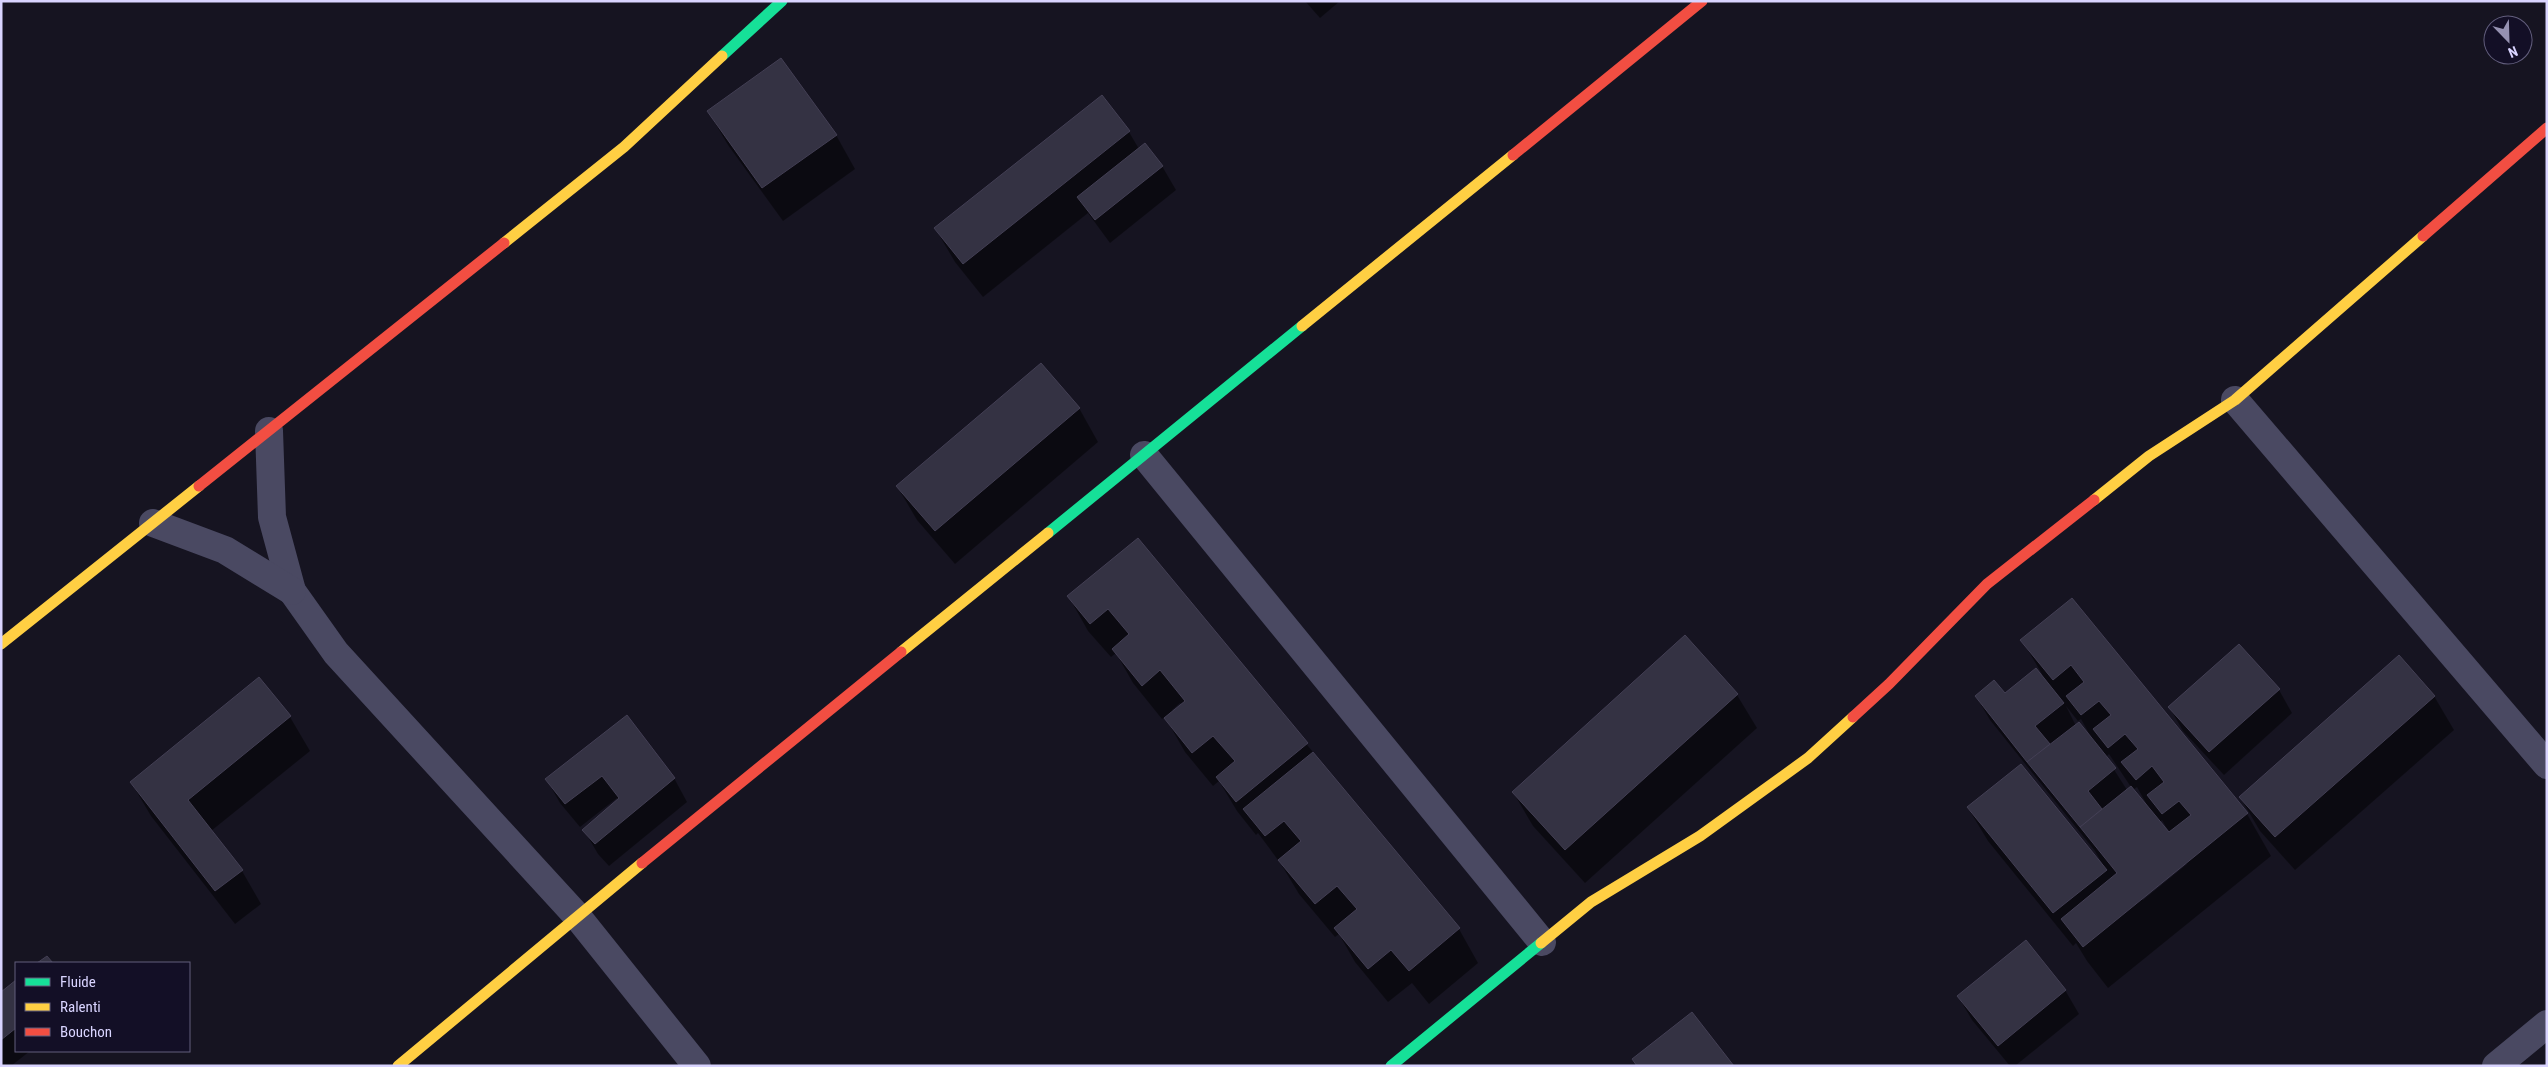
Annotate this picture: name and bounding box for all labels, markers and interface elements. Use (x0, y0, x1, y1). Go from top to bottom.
north arrow (2483, 15, 2533, 65)
text: N (2506, 43, 2520, 61)
legend (15, 962, 190, 1052)
text: Fluide (60, 973, 96, 991)
text: Ralenti (60, 998, 101, 1016)
text: Bouchon (60, 1023, 112, 1041)

